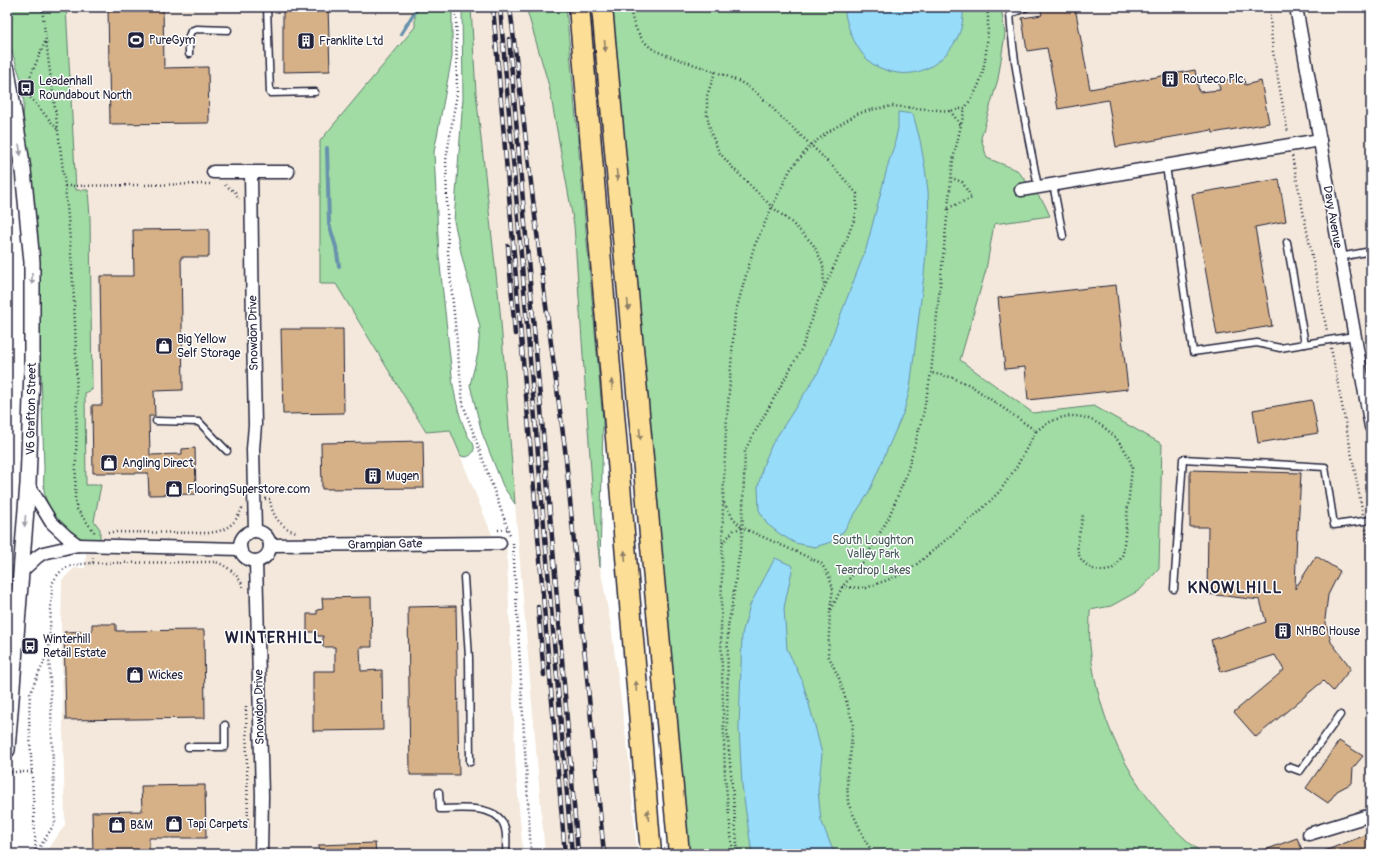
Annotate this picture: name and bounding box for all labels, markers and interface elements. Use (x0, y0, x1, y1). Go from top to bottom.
sports icon: PureGym (126, 30, 146, 50)
building icon: Franklite Ltd (296, 31, 316, 51)
place label: PureGym (149, 33, 196, 48)
place label: Franklite Ltd (319, 34, 383, 49)
one-way arrow (602, 40, 609, 52)
building icon: Routeco Plc (1160, 69, 1180, 89)
place label: Routeco Plc (1183, 72, 1244, 87)
place label: Leadenhall Roundabout North (39, 74, 132, 103)
bus stop icon: Leadenhall Roundabout North (16, 78, 36, 98)
one-way arrow (17, 144, 23, 156)
one-way arrow (613, 169, 620, 181)
street label: Davy Avenue (1320, 185, 1345, 250)
one-way arrow (29, 273, 35, 286)
street label: Snowdon Drive (245, 295, 262, 371)
one-way arrow (625, 299, 632, 311)
place label: Big Yellow Self Storage (177, 332, 240, 361)
shop icon: Big Yellow Self Storage (154, 336, 174, 356)
street label: V6 Grafton Street (23, 362, 40, 455)
one-way arrow (608, 379, 615, 391)
one-way arrow (637, 428, 644, 440)
shop icon: Angling Direct (99, 453, 119, 473)
place label: Angling Direct (122, 456, 194, 471)
building icon: Mugen (363, 466, 383, 486)
place label: Mugen (386, 469, 419, 484)
shop icon: FlooringSuperstore.com (164, 479, 184, 499)
place label: FlooringSuperstore.com (187, 482, 310, 497)
one-way arrow (22, 515, 29, 527)
park label: South Loughton Valley Park (832, 533, 914, 562)
street label: Grampian Gate (347, 536, 423, 553)
one-way arrow (622, 550, 629, 562)
park label: Teardrop Lakes (836, 563, 911, 578)
district label: KNOWLHILL (1187, 578, 1283, 598)
building icon: NHBC House (1273, 621, 1293, 641)
place label: NHBC House (1296, 624, 1360, 639)
district label: WINTERHILL (225, 628, 323, 648)
place label: Winterhill Retail Estate (43, 632, 106, 661)
bus stop icon: Winterhill Retail Estate (20, 636, 40, 656)
shop icon: Wickes (125, 665, 145, 685)
place label: Wickes (148, 668, 183, 683)
street label: Snowdon Drive (251, 669, 268, 745)
one-way arrow (633, 680, 640, 692)
one-way arrow (645, 809, 651, 821)
shop icon: Tapi Carpets (164, 814, 184, 834)
shop icon: B&M (107, 815, 127, 835)
place label: Tapi Carpets (187, 817, 249, 832)
place label: B&M (130, 818, 153, 833)

